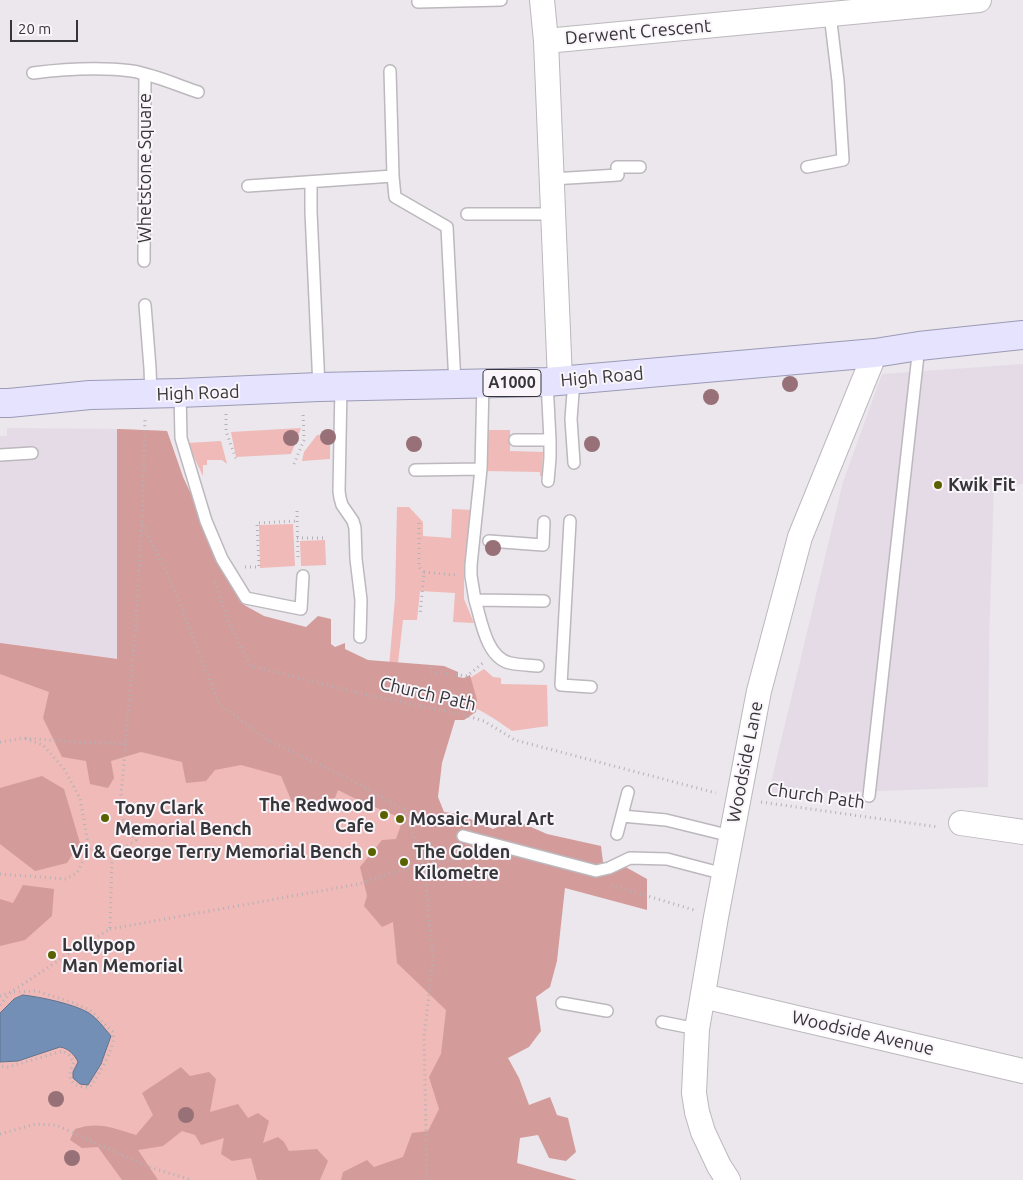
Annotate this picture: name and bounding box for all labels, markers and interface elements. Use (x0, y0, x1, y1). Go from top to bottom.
scale bar (12, 10, 80, 42)
street label: Derwent Crescent (564, 15, 712, 49)
text: 20 m (18, 20, 51, 37)
street label: Whetstone Square (134, 93, 156, 243)
street label: High Road (560, 363, 644, 391)
road number: A1000 (483, 369, 541, 396)
street label: High Road (156, 381, 240, 405)
place label: Kwik Fit (948, 474, 1015, 496)
marker: Kwik Fit (932, 479, 944, 491)
street label: Church Path (378, 672, 478, 716)
street label: Woodside Lane (723, 699, 767, 825)
street label: Church Path (766, 778, 866, 814)
place label: The Redwood Cafe (259, 794, 374, 836)
place label: Tony Clark Memorial Bench (115, 797, 252, 840)
place label: Mosaic Mural Art (410, 808, 554, 830)
marker: The Redwood Cafe (378, 809, 390, 821)
marker: Tony Clark Memorial Bench (99, 812, 111, 824)
marker: Mosaic Mural Art (394, 813, 406, 825)
place label: Vi & George Terry Memorial Bench (71, 841, 362, 863)
place label: The Golden Kilometre (414, 841, 510, 884)
marker: Vi & George Terry Memorial Bench (366, 846, 378, 858)
marker: The Golden Kilometre (398, 856, 410, 868)
place label: Lollypop Man Memorial (62, 934, 183, 976)
marker: Lollypop Man Memorial (46, 949, 58, 961)
street label: Woodside Avenue (790, 1006, 936, 1060)

